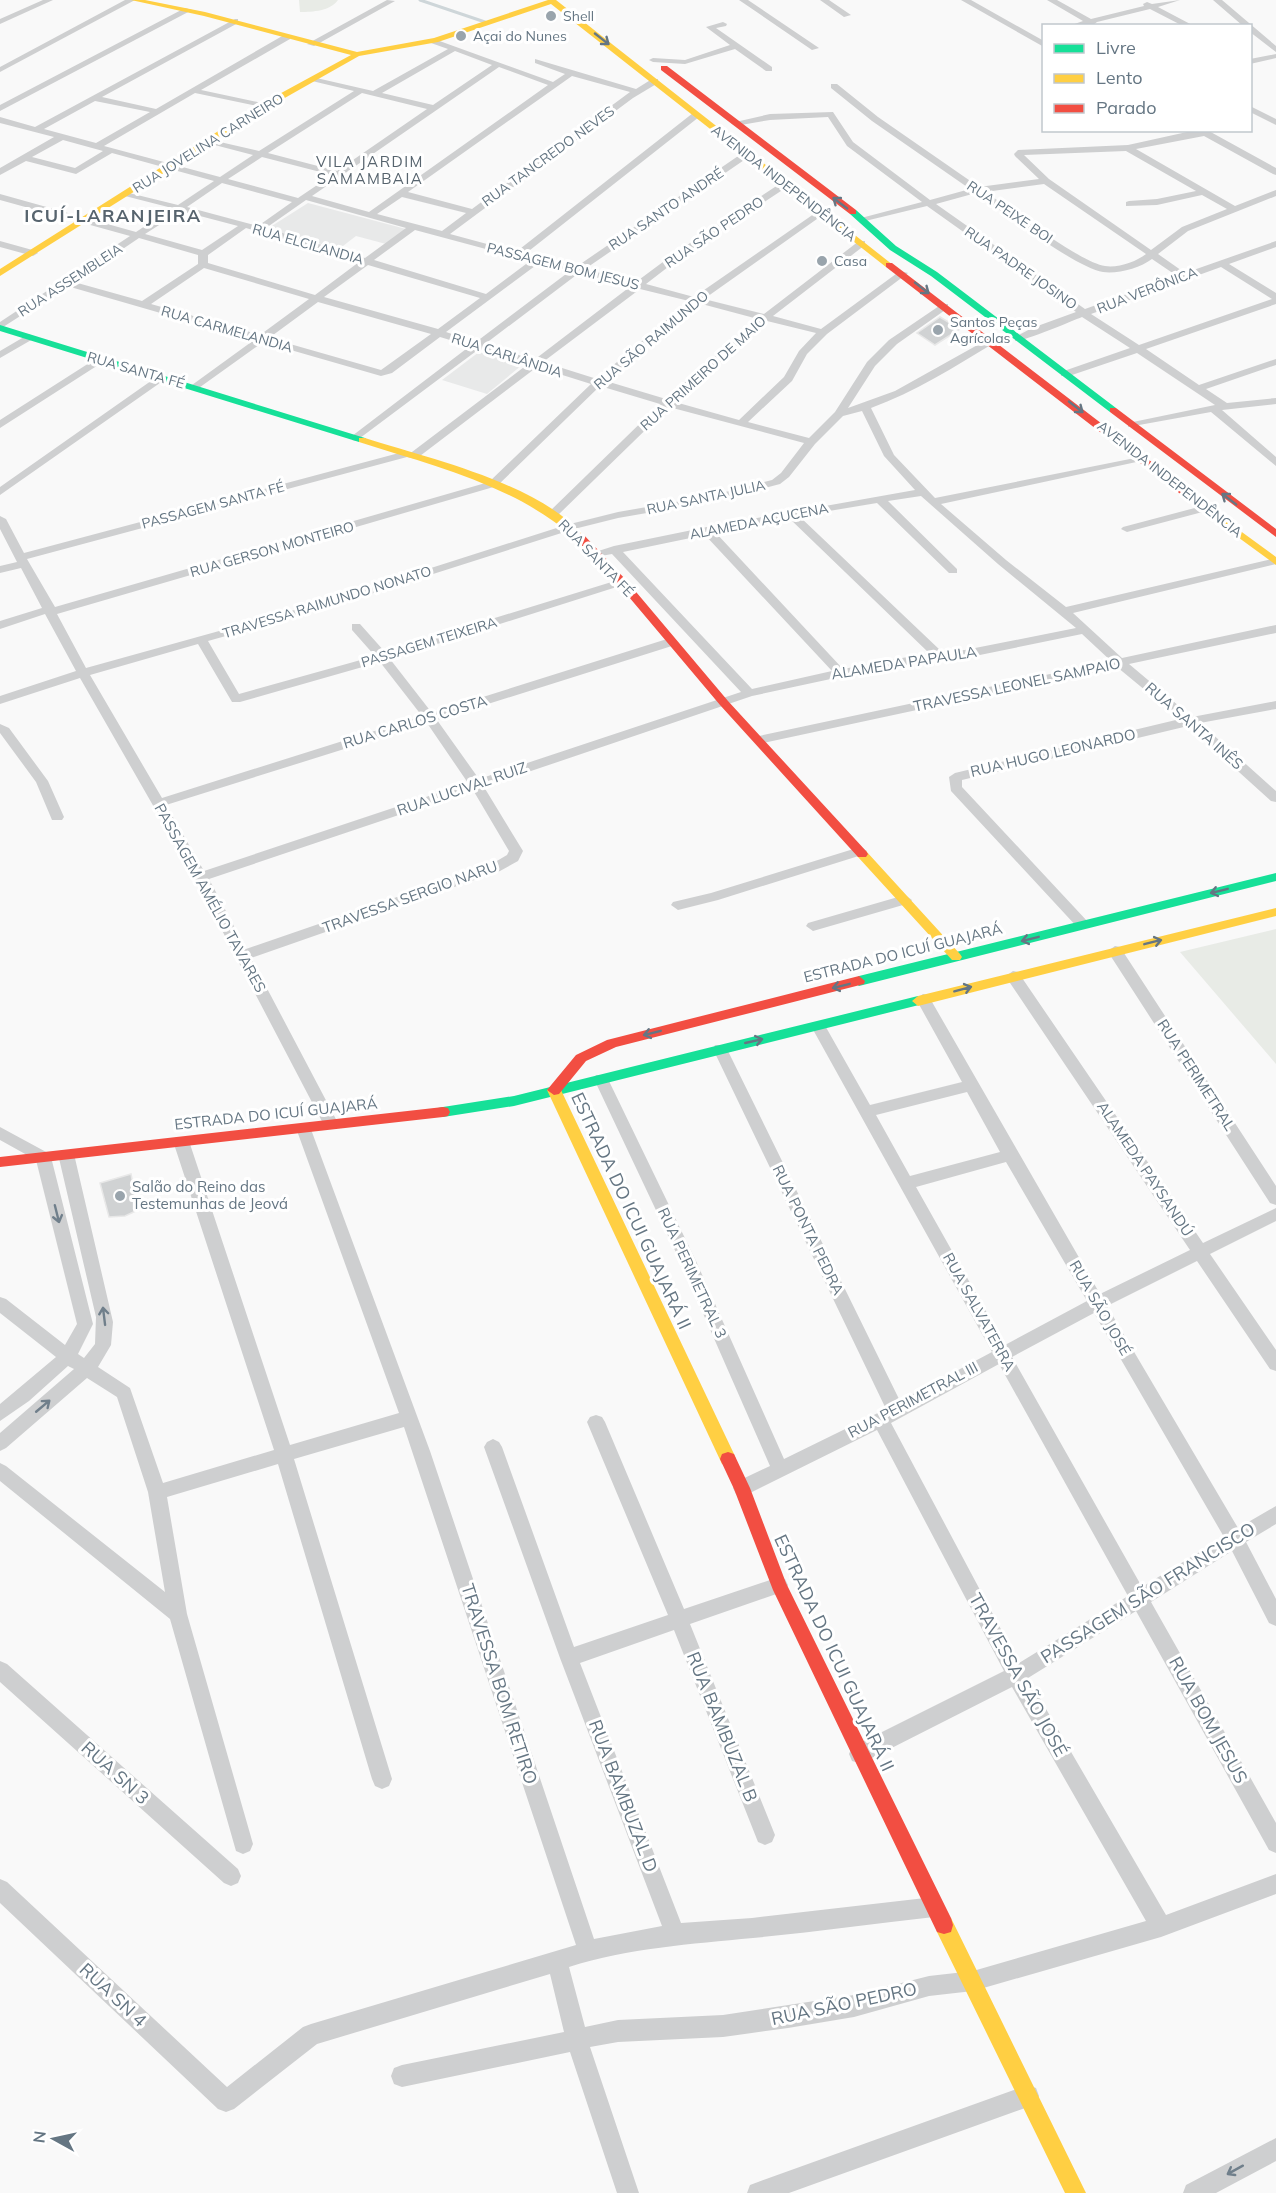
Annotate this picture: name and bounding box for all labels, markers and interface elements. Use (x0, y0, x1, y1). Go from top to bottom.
place label: Shell (563, 7, 594, 25)
marker: Shell (544, 9, 558, 23)
legend (1042, 24, 1252, 132)
place label: Açai do Nunes (473, 27, 567, 45)
marker: Açai do Nunes (454, 29, 468, 43)
one-way arrow (594, 33, 610, 46)
text: Livre (1096, 36, 1136, 59)
text: Lento (1096, 66, 1143, 89)
street label: RUA JOVELINA CARNEIRO (129, 89, 287, 197)
text: Parado (1096, 96, 1156, 119)
street label: RUA TANCREDO NEVES (478, 102, 618, 210)
street label: AVENIDA INDEPENDÊNCIA (708, 121, 861, 246)
district label: VILA JARDIM SAMAMBAIA (316, 152, 424, 188)
street label: RUA SANTO ANDRÉ (605, 164, 727, 254)
street label: RUA PEIXE BOI (964, 177, 1056, 247)
street label: RUA SÃO PEDRO (661, 192, 767, 272)
one-way arrow (833, 196, 849, 209)
district label: ICUÍ-LARANJEIRA (24, 204, 202, 227)
street label: RUA ELCILANDIA (250, 220, 366, 269)
street label: RUA PADRE JOSINO (961, 222, 1081, 314)
street label: PASSAGEM BOM JESUS (485, 238, 641, 294)
street label: RUA ASSEMBLEIA (14, 239, 126, 320)
place label: Casa (834, 252, 867, 270)
marker: Casa (815, 254, 829, 268)
street label: RUA VERÔNICA (1094, 262, 1200, 317)
one-way arrow (914, 281, 930, 294)
street label: RUA SÃO RAIMUNDO (590, 287, 712, 393)
street label: RUA CARMELANDIA (159, 302, 295, 357)
street label: RUA PRIMEIRO DE MAIO (636, 312, 770, 434)
place label: Santos Peças Agrícolas (950, 313, 1037, 347)
marker: Santos Peças Agrícolas (931, 323, 945, 337)
street label: RUA CARLÂNDIA (449, 329, 565, 382)
street label: RUA SANTA FÉ (85, 347, 187, 393)
one-way arrow (1068, 400, 1084, 413)
street label: AVENIDA INDEPENDÊNCIA (1094, 417, 1247, 542)
street label: RUA SANTA JULIA (645, 475, 768, 518)
street label: PASSAGEM SANTA FÉ (140, 477, 286, 533)
one-way arrow (1222, 492, 1238, 505)
street label: ALAMEDA AÇUCENA (688, 499, 831, 543)
street label: RUA SANTA FÉ (555, 516, 637, 600)
street label: RUA GERSON MONTEIRO (188, 517, 356, 581)
street label: TRAVESSA RAIMUNDO NONATO (220, 562, 434, 642)
street label: PASSAGEM TEIXEIRA (359, 613, 500, 671)
street label: ALAMEDA PAPAULA (830, 642, 978, 683)
street label: TRAVESSA LEONEL SAMPAIO (912, 653, 1122, 716)
street label: RUA SANTA INÊS (1141, 678, 1247, 773)
street label: RUA CARLOS COSTA (341, 691, 489, 752)
street label: RUA HUGO LEONARDO (968, 724, 1137, 781)
street label: RUA LUCIVAL RUIZ (394, 757, 529, 820)
street label: PASSAGEM AMÉLIO TAVARES (150, 800, 270, 996)
street label: TRAVESSA SERGIO NARU (320, 856, 500, 937)
one-way arrow (1210, 886, 1229, 898)
street label: ESTRADA DO ICUÍ GUAJARÁ (802, 919, 1004, 986)
one-way arrow (1021, 933, 1040, 945)
one-way arrow (1143, 935, 1162, 947)
one-way arrow (832, 980, 851, 992)
one-way arrow (954, 982, 973, 994)
street label: RUA PERIMETRAL (1153, 1015, 1240, 1134)
one-way arrow (642, 1027, 661, 1039)
one-way arrow (744, 1035, 763, 1047)
street label: ESTRADA DO ICUI GUAJARÁ II (566, 1089, 697, 1333)
street label: ESTRADA DO ICUÍ GUAJARÁ (174, 1093, 378, 1134)
street label: ALAMEDA PAYSANDÚ (1093, 1098, 1198, 1240)
street label: RUA PONTA PEDRA (769, 1162, 848, 1298)
place label: Salão do Reino das Testemunhas de Jeová (132, 1177, 288, 1213)
marker: Salão do Reino das Testemunhas de Jeová (113, 1189, 127, 1203)
one-way arrow (51, 1204, 63, 1223)
street label: RUA PERIMETRAL 3 (654, 1204, 731, 1341)
street label: RUA SALVATERRA (939, 1249, 1020, 1374)
street label: RUA SÃO JOSÉ (1066, 1257, 1135, 1359)
one-way arrow (99, 1307, 110, 1327)
street label: RUA PERIMETRAL III (844, 1357, 981, 1442)
one-way arrow (35, 1400, 51, 1413)
street label: PASSAGEM SÃO FRANCISCO (1036, 1517, 1259, 1668)
street label: ESTRADA DO ICUI GUAJARÁ II (769, 1531, 900, 1775)
street label: TRAVESSA BOM RETIRO (456, 1581, 543, 1787)
street label: TRAVESSA SÃO JOSÉ (964, 1589, 1073, 1760)
street label: RUA BAMBUZAL B (682, 1648, 763, 1805)
street label: RUA BOM JESUS (1164, 1652, 1253, 1787)
street label: RUA BAMBUZAL D (584, 1716, 663, 1875)
street label: RUA SN 3 (77, 1736, 154, 1809)
street label: RUA SN 4 (75, 1958, 152, 2032)
street label: RUA SÃO PEDRO (769, 1977, 919, 2030)
north arrow (24, 2109, 84, 2169)
text: N (28, 2130, 50, 2144)
one-way arrow (1227, 2165, 1244, 2177)

